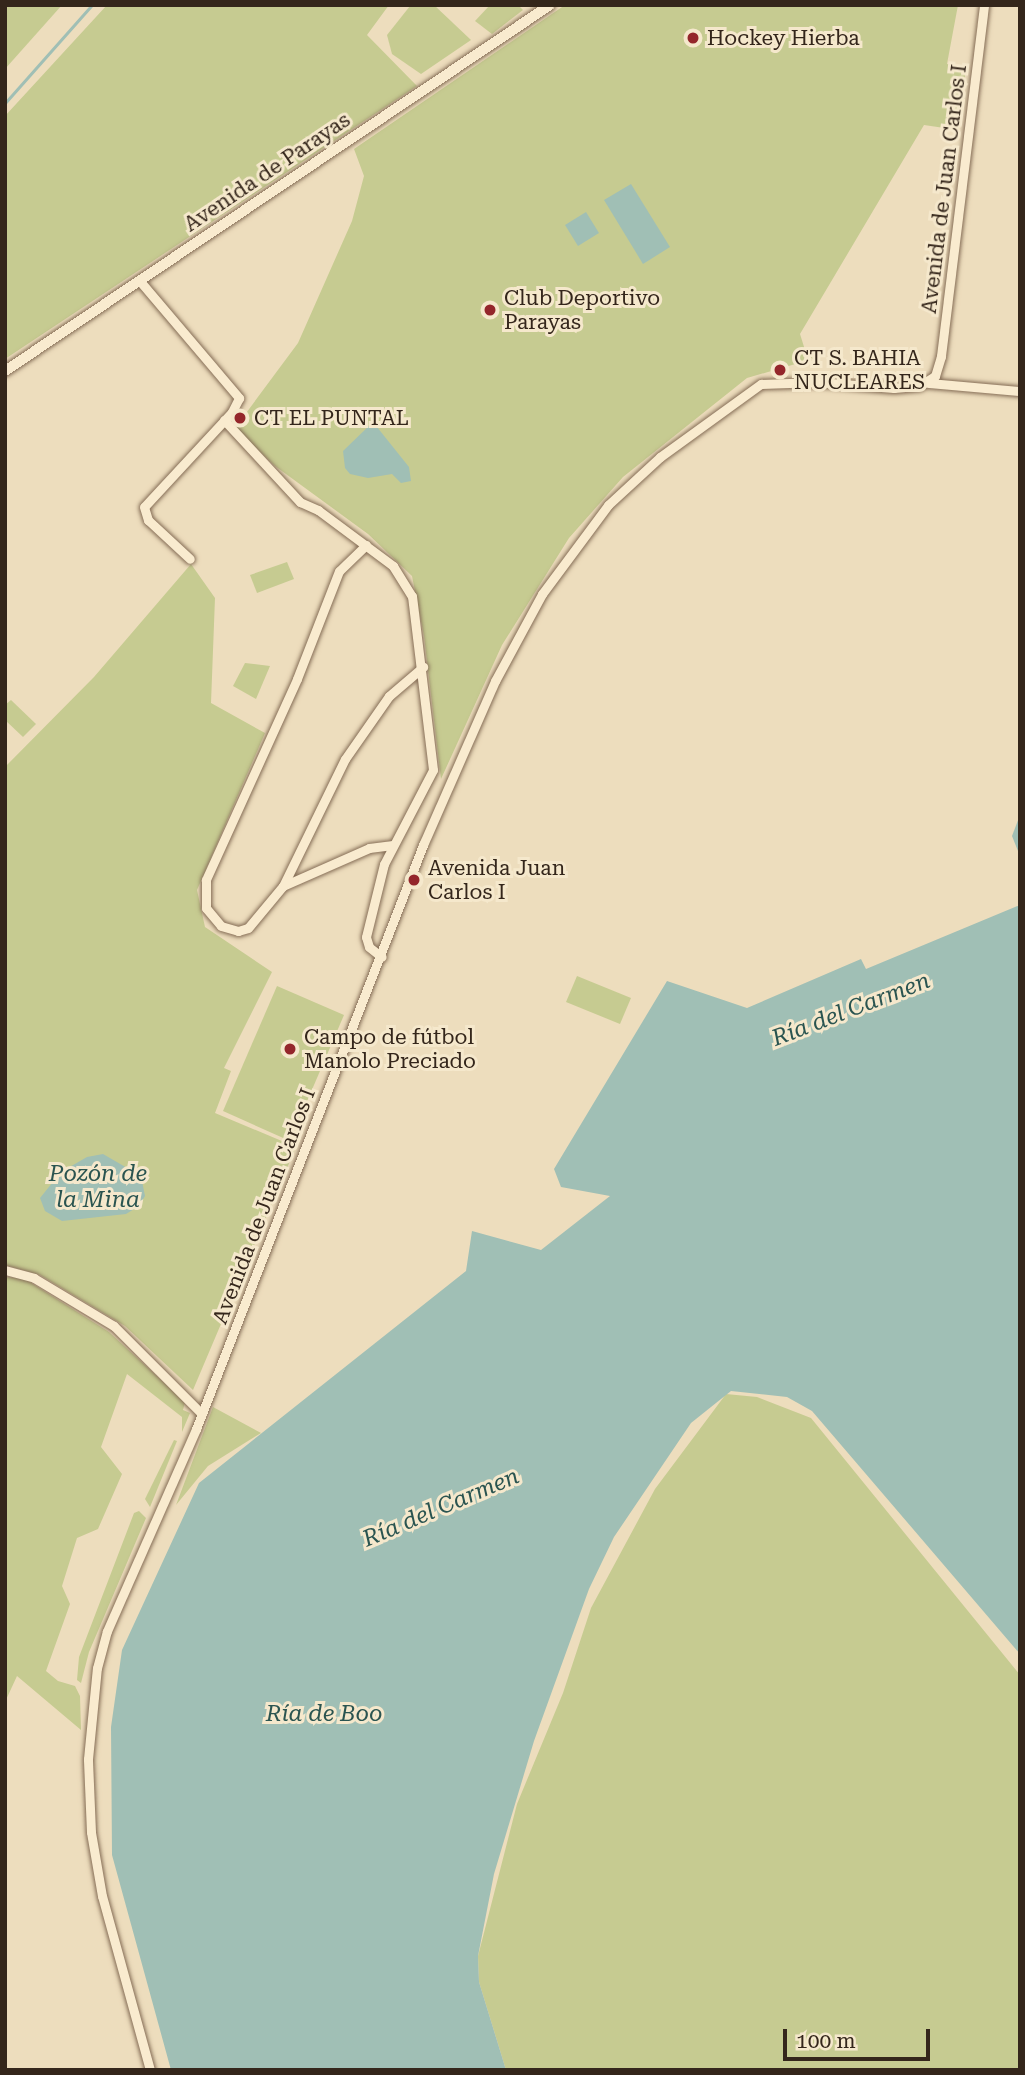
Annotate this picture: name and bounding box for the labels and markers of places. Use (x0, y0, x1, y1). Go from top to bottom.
place label: Hockey Hierba (707, 25, 860, 51)
marker: Hockey Hierba (685, 30, 701, 46)
place label: Club Deportivo Parayas (504, 285, 660, 335)
marker: Club Deportivo Parayas (482, 302, 498, 318)
place label: CT S. BAHIA NUCLEARES (794, 345, 925, 395)
marker: CT S. BAHIA NUCLEARES (772, 362, 788, 378)
place label: CT EL PUNTAL (254, 405, 409, 431)
marker: CT EL PUNTAL (232, 410, 248, 426)
place label: Avenida Juan Carlos I (428, 855, 565, 905)
marker: Avenida Juan Carlos I (406, 872, 422, 888)
place label: Campo de fútbol Manolo Preciado (304, 1024, 476, 1074)
marker: Campo de fútbol Manolo Preciado (282, 1041, 298, 1057)

